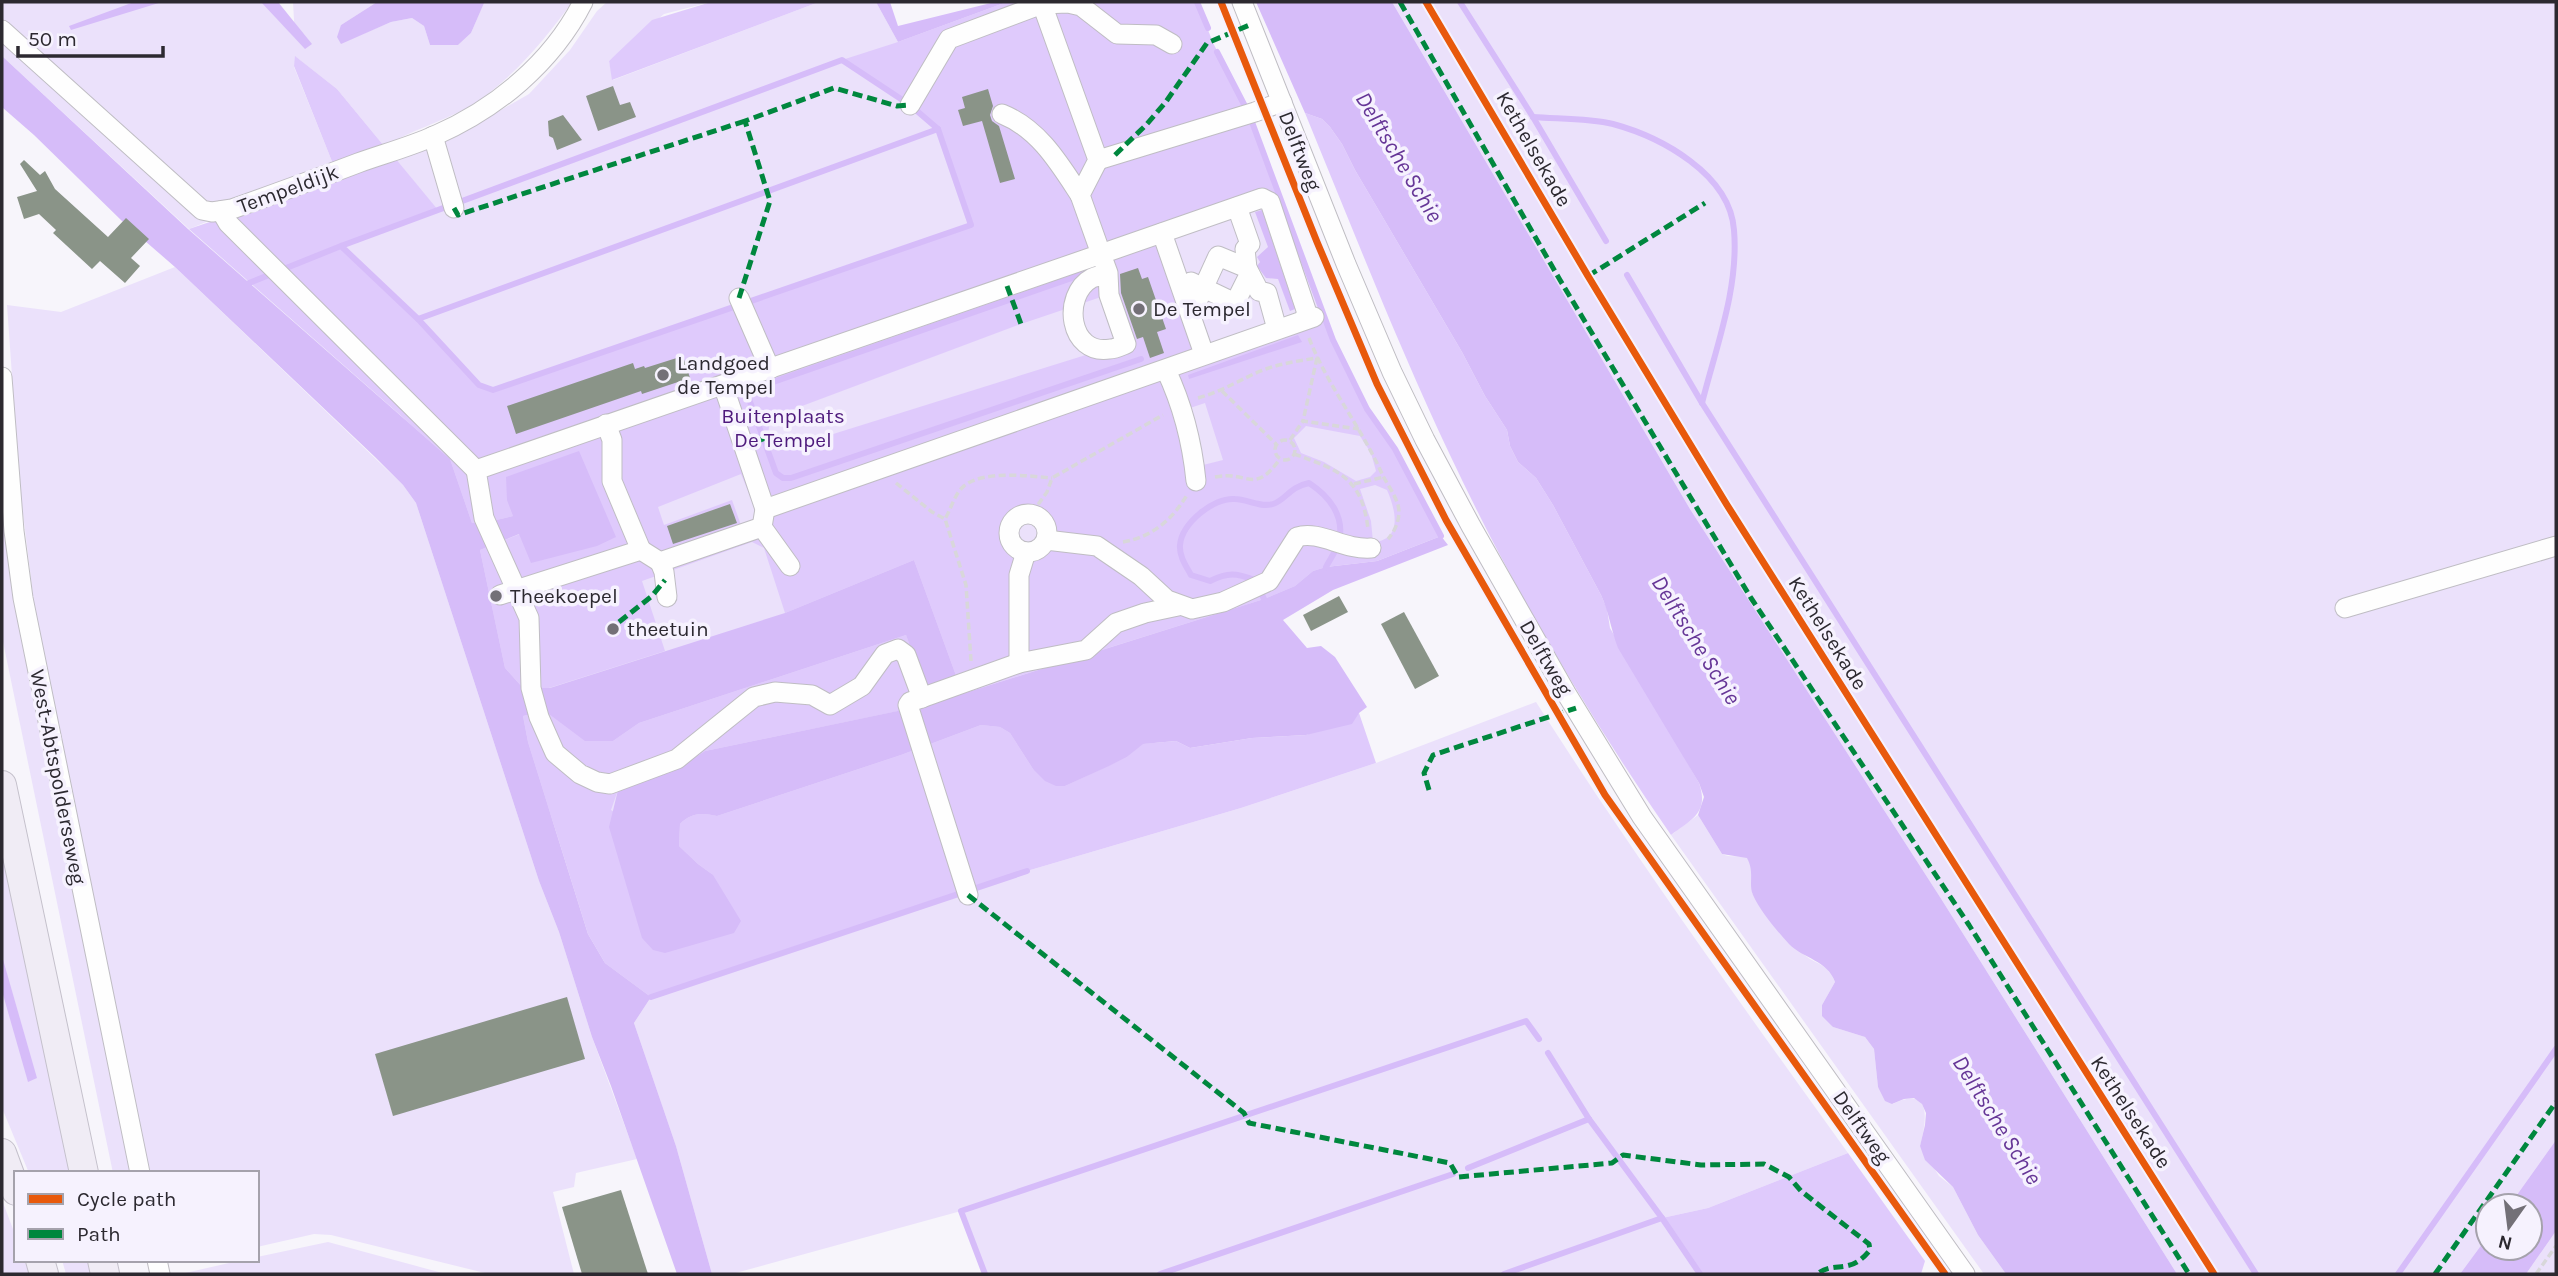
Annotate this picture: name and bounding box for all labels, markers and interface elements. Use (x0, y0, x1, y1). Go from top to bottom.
scale bar (18, 14, 163, 58)
text: 50 m (28, 27, 77, 51)
water label: Delftsche Schie (1350, 87, 1449, 227)
street label: Kethelsekade (1491, 87, 1577, 211)
street label: Delftweg (1274, 108, 1326, 194)
street label: Tempeldijk (234, 160, 342, 218)
place label: De Tempel (1153, 297, 1251, 321)
marker: De Tempel (1131, 301, 1147, 317)
place label: Landgoed de Tempel (677, 351, 774, 399)
marker: Landgoed de Tempel (655, 367, 671, 383)
park label: Buitenplaats De Tempel (721, 404, 845, 452)
water label: Delftsche Schie (1646, 570, 1747, 710)
street label: Kethelsekade (1784, 572, 1872, 694)
place label: Theekoepel (510, 584, 618, 608)
marker: Theekoepel (488, 588, 504, 604)
street label: Delftweg (1515, 616, 1577, 700)
place label: theetuin (627, 617, 709, 641)
marker: theetuin (605, 621, 621, 637)
street label: West-Abtspolderseweg (25, 667, 91, 887)
water label: Delftsche Schie (1947, 1050, 2048, 1190)
street label: Kethelsekade (2086, 1051, 2176, 1173)
street label: Delftweg (1828, 1086, 1896, 1168)
legend (14, 1171, 259, 1262)
text: Cycle path (77, 1187, 177, 1211)
north arrow (2474, 1192, 2544, 1262)
text: Path (77, 1222, 121, 1246)
text: N (2496, 1230, 2514, 1255)

